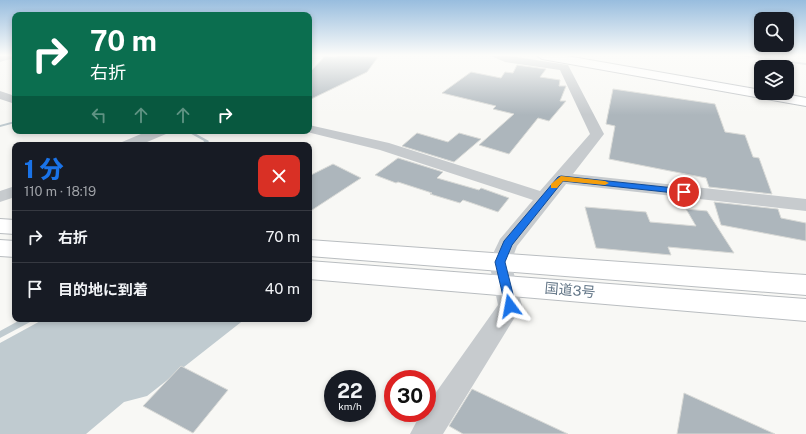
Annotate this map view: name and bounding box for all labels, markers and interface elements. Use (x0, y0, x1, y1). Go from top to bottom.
map controls (754, 12, 794, 100)
button: search (754, 12, 794, 52)
text: 70 m (90, 24, 157, 57)
icon: right (24, 28, 76, 80)
button: layers (754, 60, 794, 100)
text: 右折 (90, 62, 126, 83)
icon: left (88, 104, 110, 126)
icon: ahead (130, 104, 152, 126)
icon: ahead (172, 104, 194, 126)
icon: right (214, 104, 236, 126)
text: 1 分 (24, 155, 64, 183)
button: close (258, 155, 300, 197)
pin (667, 175, 701, 209)
icon: arrive (673, 181, 695, 203)
text: 110 m · 18:19 (24, 184, 96, 199)
icon: right (24, 226, 46, 248)
text: 70 m (265, 228, 300, 245)
text: 右折 (58, 229, 88, 246)
icon: arrive (24, 278, 46, 300)
text: 40 m (265, 280, 300, 297)
street label: 国道3号 (544, 280, 596, 300)
text: 目的地に到着 (58, 281, 148, 298)
position arrow (489, 285, 531, 327)
speed limit sign: 30 (384, 370, 436, 422)
text: 22 (337, 379, 363, 403)
text: km/h (338, 400, 362, 412)

